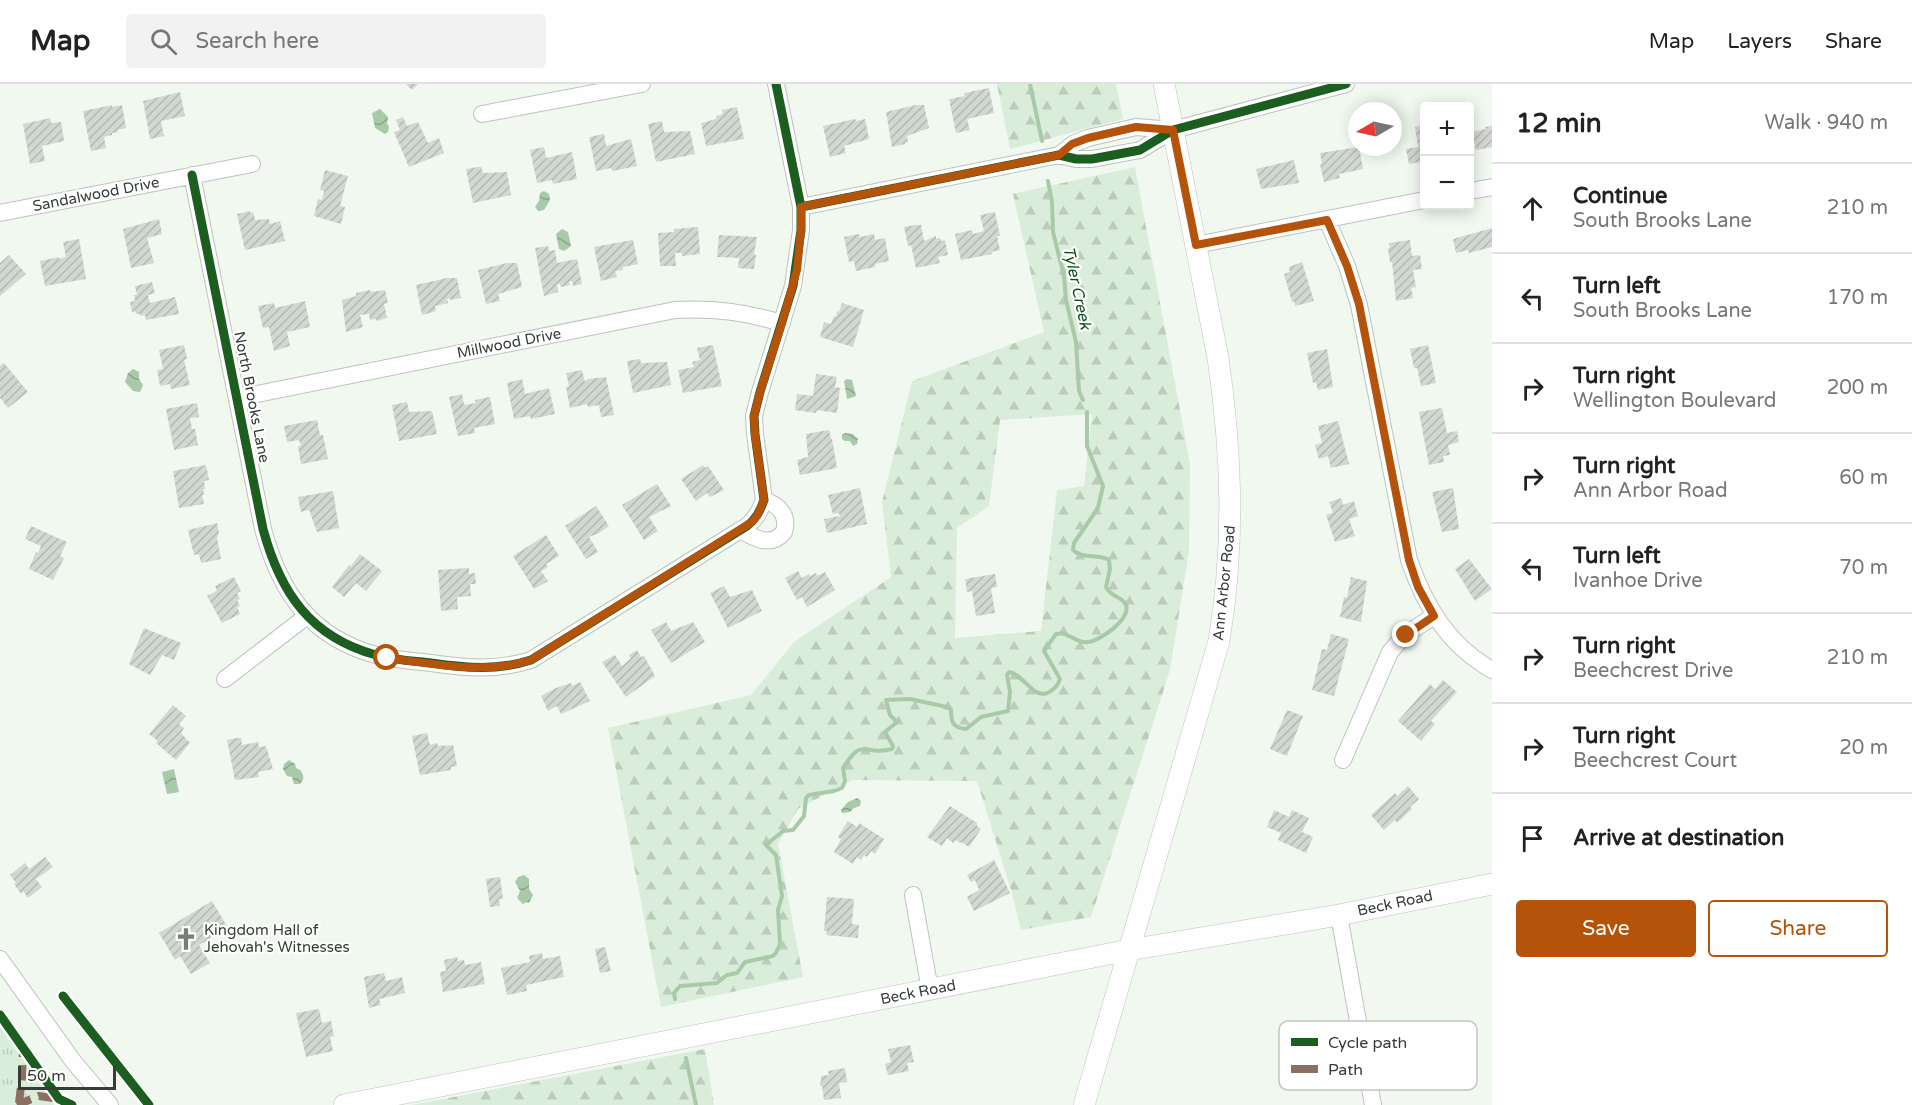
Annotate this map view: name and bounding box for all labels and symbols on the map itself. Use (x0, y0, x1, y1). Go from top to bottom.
north arrow (1348, 102, 1402, 156)
street label: Sandalwood Drive (31, 173, 161, 215)
water label: Tyler Creek (1058, 245, 1096, 333)
street label: Millwood Drive (455, 324, 563, 362)
street label: North Brooks Lane (230, 330, 274, 464)
street label: Ann Arbor Road (1209, 524, 1239, 642)
route end (1392, 621, 1418, 647)
route start (373, 644, 399, 670)
street label: Beck Road (1356, 886, 1434, 920)
place label: Kingdom Hall of Jehovah's Witnesses (204, 921, 350, 956)
church icon: Kingdom Hall of Jehovah's Witnesses (173, 926, 199, 952)
street label: Beck Road (879, 976, 957, 1008)
legend (1279, 1021, 1477, 1090)
text: Cycle path (1328, 1033, 1407, 1053)
text: Path (1328, 1060, 1363, 1080)
scale bar (18, 1063, 116, 1090)

